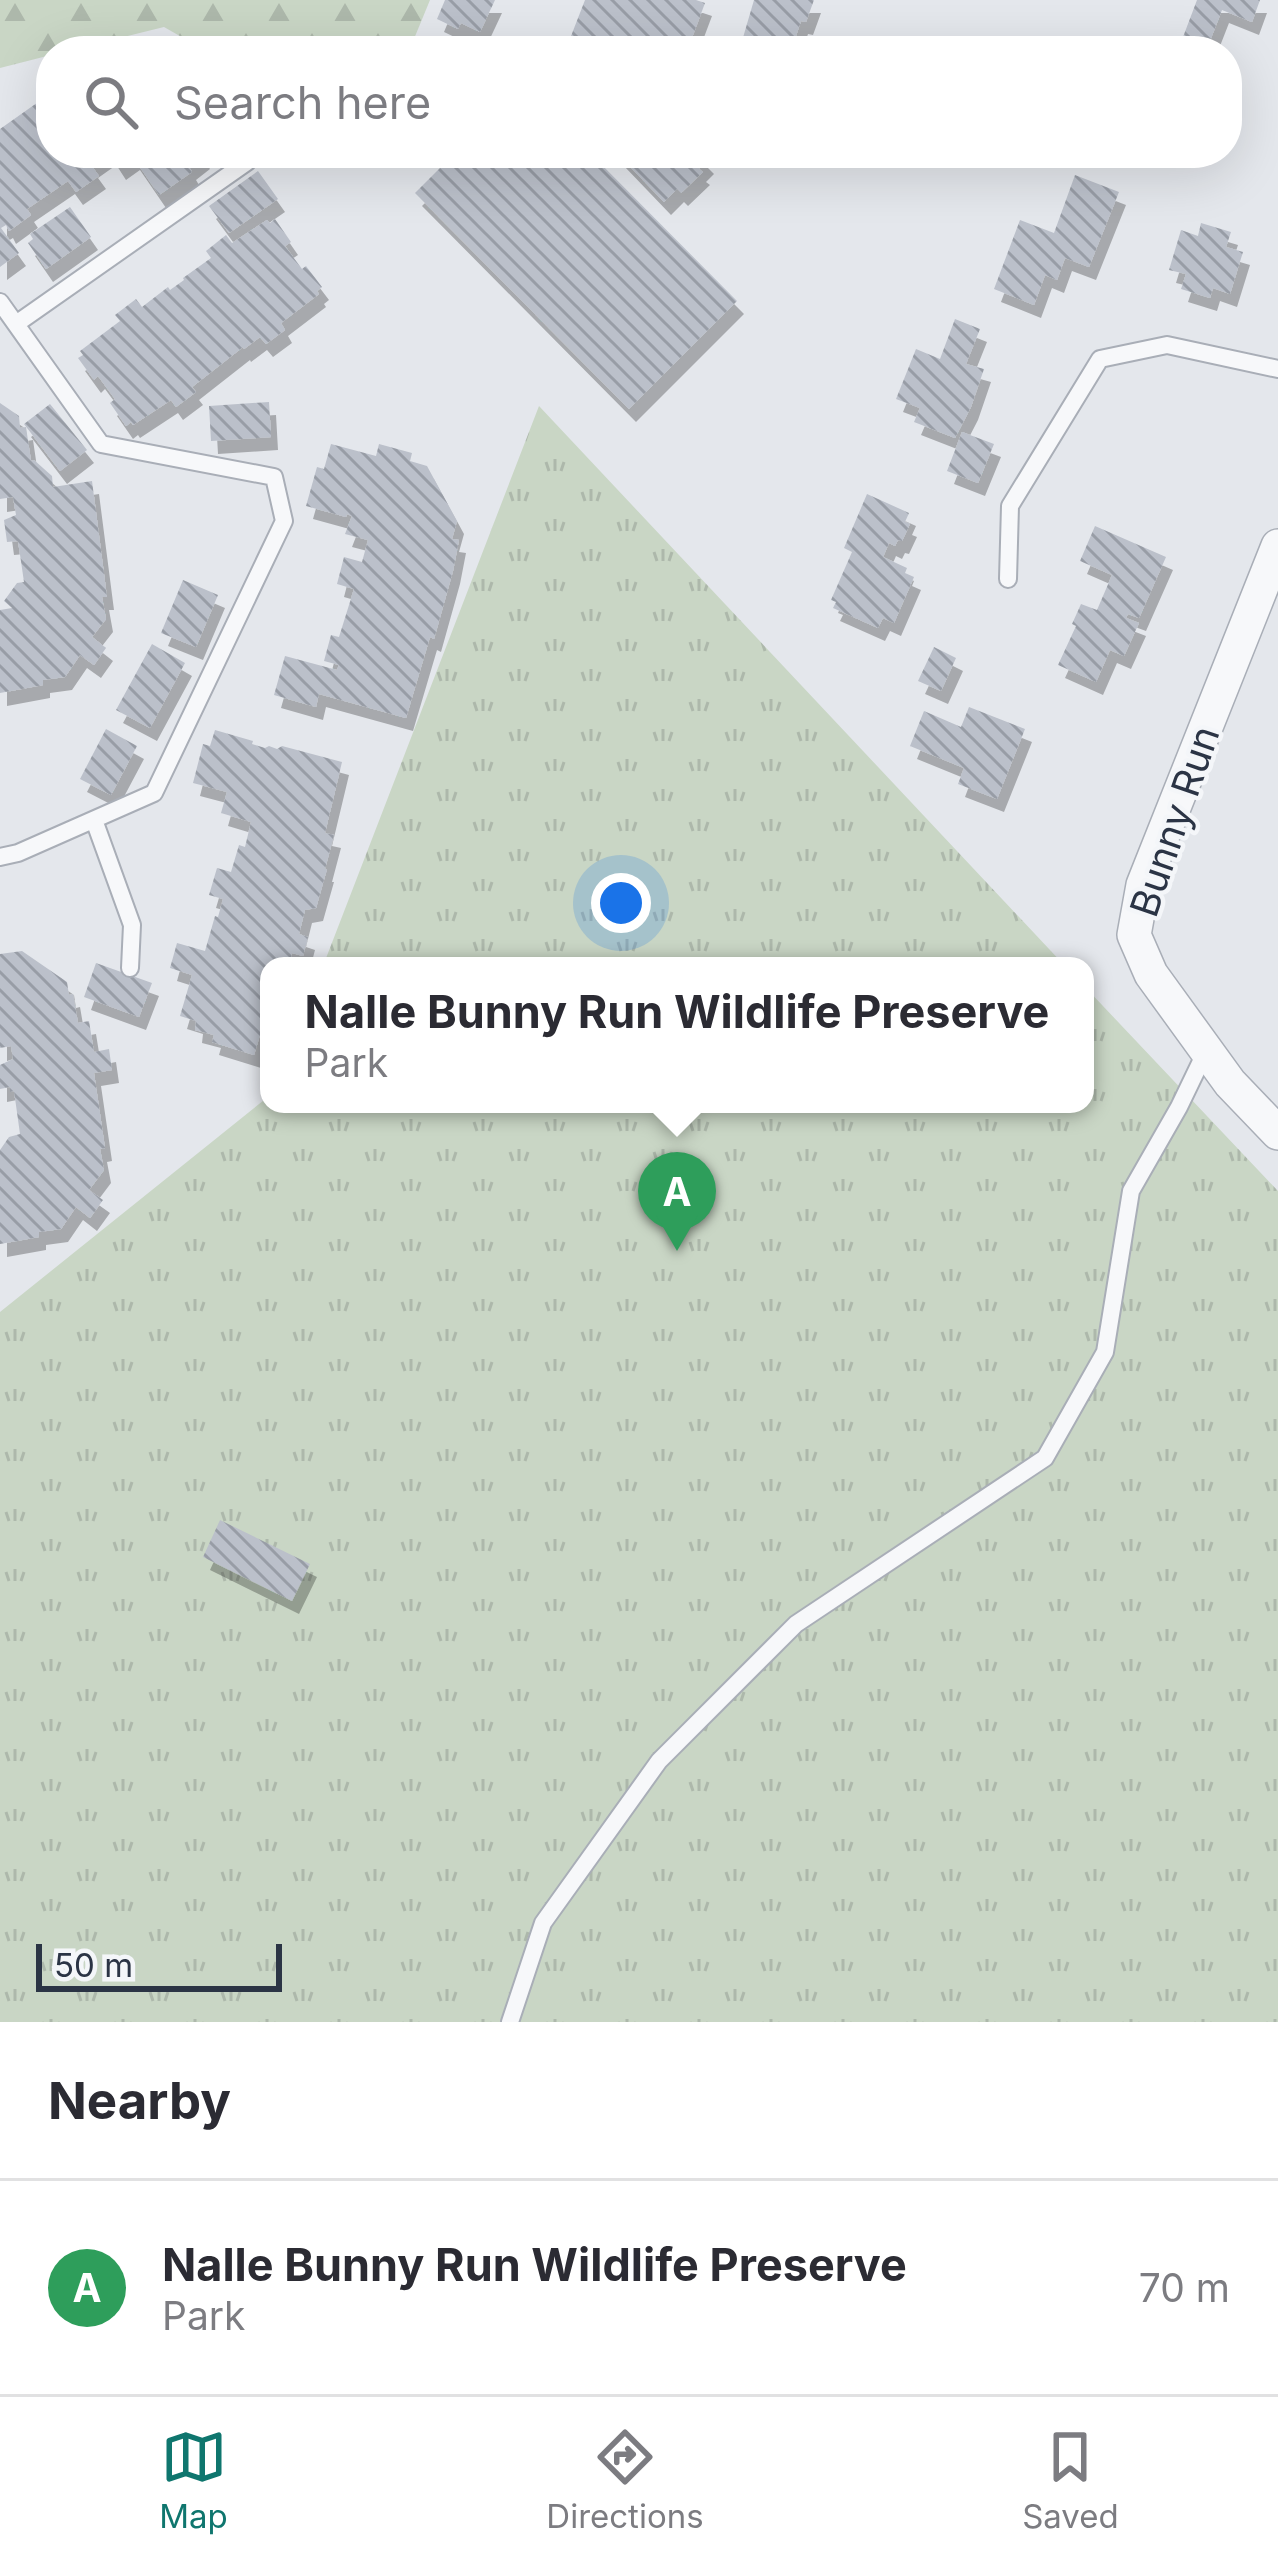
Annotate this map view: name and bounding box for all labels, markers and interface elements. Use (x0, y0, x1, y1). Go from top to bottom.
search box (36, 36, 1242, 168)
icon: search (78, 69, 144, 135)
text: Search here (174, 75, 431, 130)
street label: Bunny Run (1120, 720, 1228, 922)
your location (591, 873, 651, 933)
popup (260, 957, 1094, 1113)
text: Nalle Bunny Run Wildlife Preserve (305, 984, 1049, 1039)
text: Park (305, 1039, 388, 1086)
pin: A (638, 1152, 716, 1251)
scale bar (36, 1938, 282, 1991)
text: 50 m (54, 1945, 133, 1985)
text: Nearby (48, 2070, 231, 2131)
text: Nalle Bunny Run Wildlife Preserve (162, 2237, 907, 2292)
text: A (72, 2264, 102, 2311)
text: 70 m (1139, 2264, 1230, 2311)
text: Park (162, 2292, 246, 2339)
tab: Map (159, 2424, 228, 2536)
tab: Directions (546, 2424, 704, 2536)
tab: Saved (1022, 2424, 1119, 2536)

